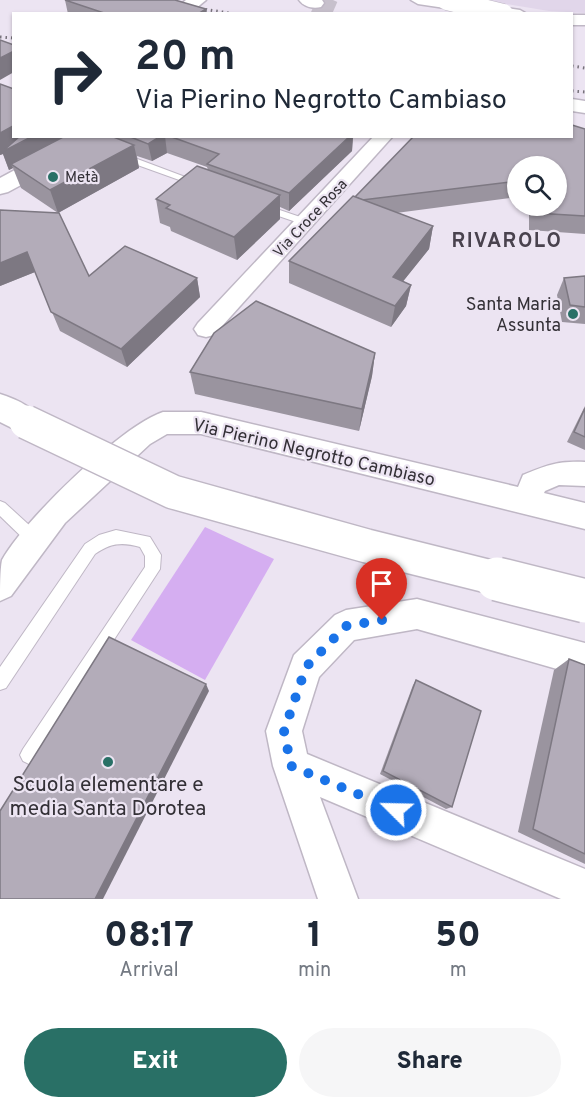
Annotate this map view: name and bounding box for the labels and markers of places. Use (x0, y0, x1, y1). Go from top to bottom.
place label: Metà (65, 169, 98, 188)
marker: Metà (46, 170, 60, 184)
place label: Santa Maria Assunta (466, 294, 561, 338)
marker: Santa Maria Assunta (566, 307, 580, 321)
pin (356, 558, 407, 620)
marker: Scuola elementare e media Santa Dorotea (101, 755, 115, 769)
place label: Scuola elementare e media Santa Dorotea (10, 772, 206, 823)

